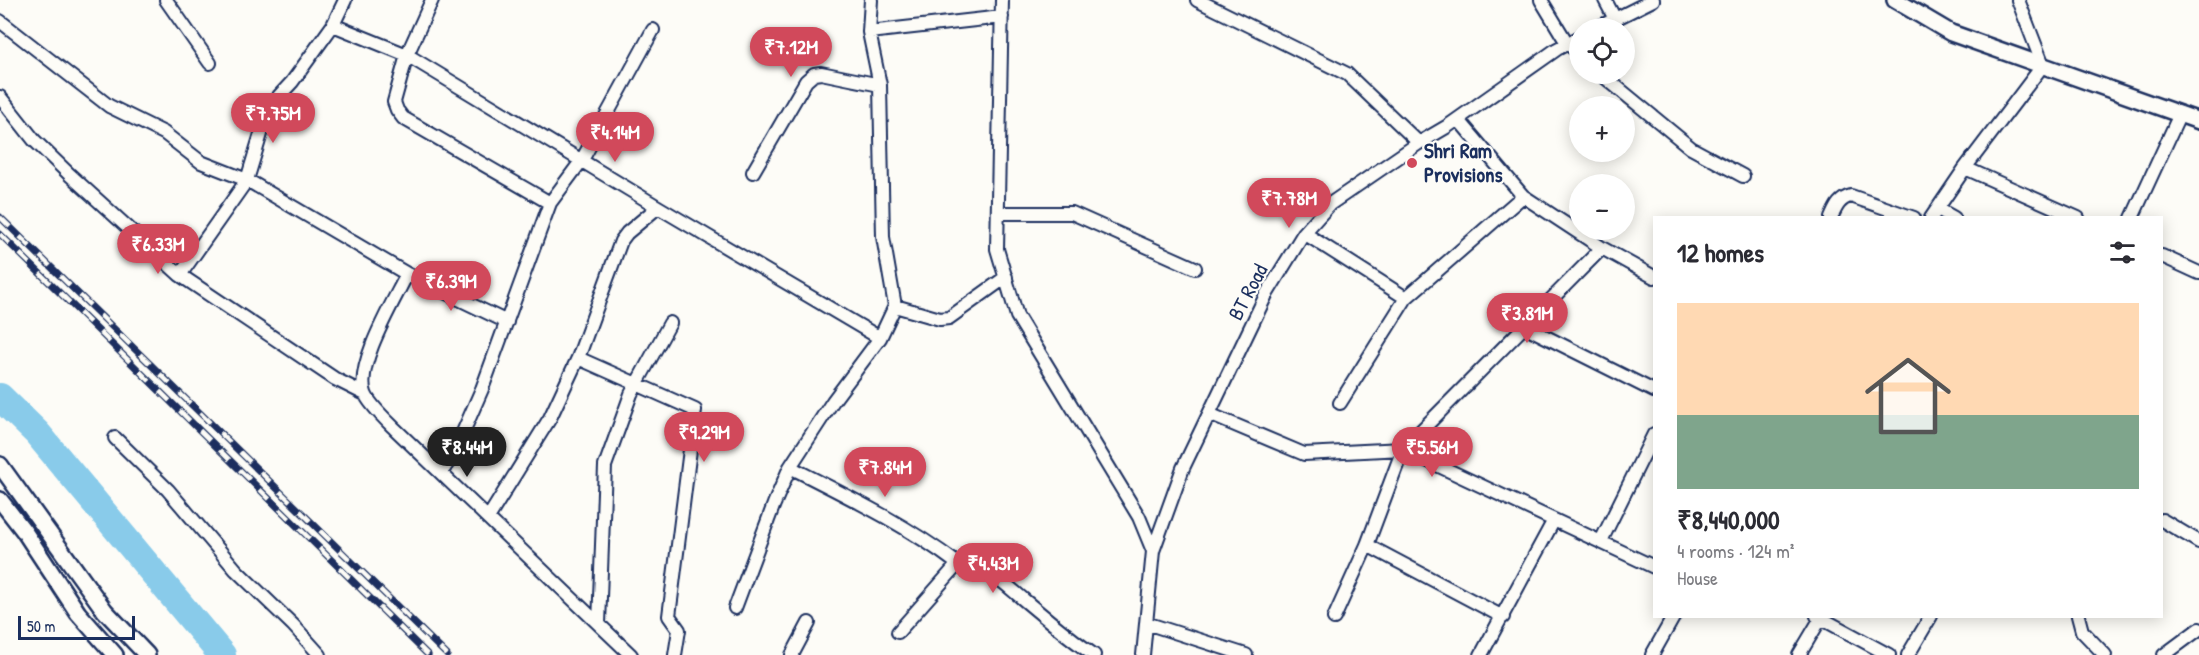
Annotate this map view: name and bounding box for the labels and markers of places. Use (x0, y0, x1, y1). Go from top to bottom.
pin: ₹7.12M (742, 27, 840, 78)
pin: ₹7.75M (224, 93, 322, 144)
pin: ₹4.14M (566, 112, 664, 163)
place label: Shri Ram Provisions (1424, 136, 1503, 189)
marker: Shri Ram Provisions (1405, 156, 1419, 170)
pin: ₹7.78M (1240, 178, 1338, 229)
pin: ₹6.33M (109, 224, 207, 275)
pin: ₹6.39M (402, 261, 500, 312)
pin: ₹3.81M (1478, 293, 1576, 344)
pin: ₹9.29M (655, 412, 753, 463)
pin: ₹8.44M (418, 427, 516, 478)
pin: ₹5.56M (1383, 427, 1481, 478)
pin: ₹7.84M (836, 447, 934, 498)
pin: ₹4.43M (944, 543, 1042, 594)

